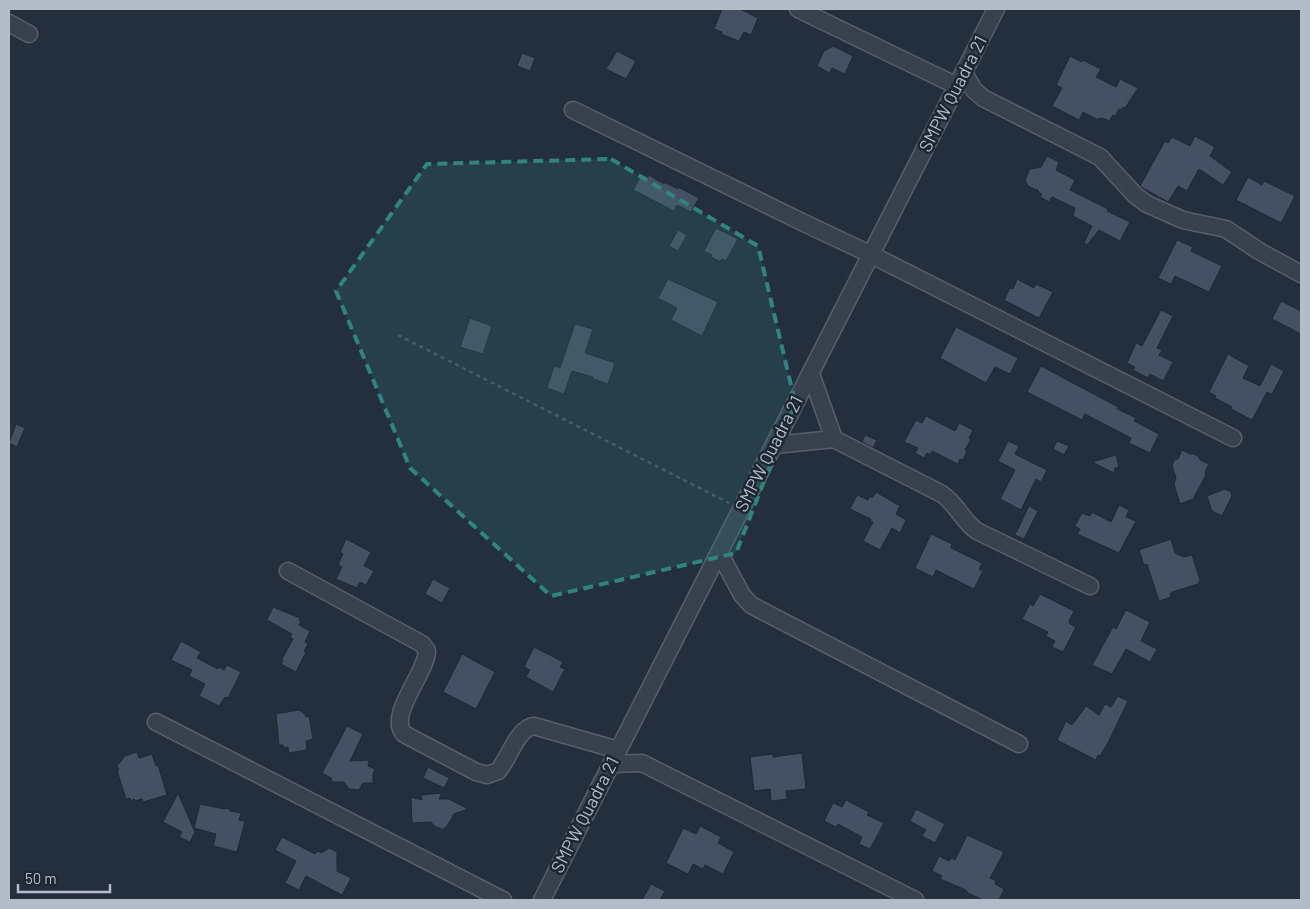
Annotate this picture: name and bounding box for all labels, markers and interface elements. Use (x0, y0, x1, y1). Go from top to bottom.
street label: SMPW Quadra 21 (913, 32, 991, 155)
street label: SMPW Quadra 21 (729, 392, 807, 515)
street label: SMPW Quadra 21 (545, 753, 623, 876)
scale bar (18, 862, 110, 894)
text: 50 m (25, 869, 57, 887)

